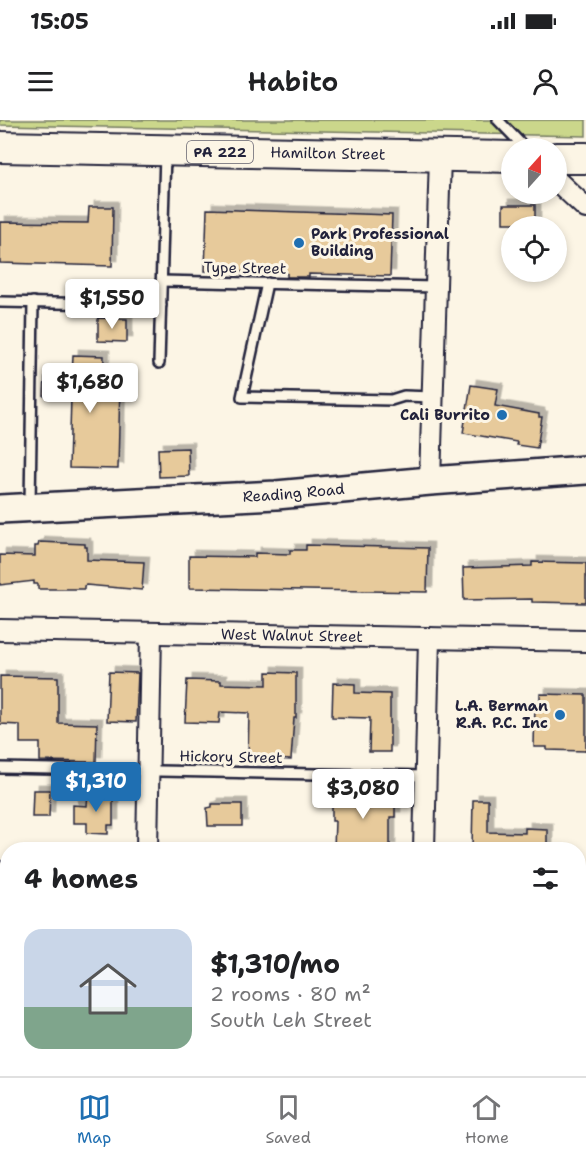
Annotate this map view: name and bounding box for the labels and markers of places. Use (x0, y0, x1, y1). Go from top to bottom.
place label: Park Professional Building (311, 224, 449, 261)
marker: Park Professional Building (292, 236, 306, 250)
pin: $1,550 (63, 279, 161, 330)
pin: $1,680 (41, 363, 139, 414)
place label: Cali Burrito (400, 405, 490, 425)
marker: Cali Burrito (495, 408, 509, 422)
place label: L.A. Berman R.A. P.C. Inc (455, 696, 548, 733)
marker: L.A. Berman R.A. P.C. Inc (553, 708, 567, 722)
pin: $1,310 (47, 762, 145, 813)
pin: $3,080 (314, 769, 412, 820)

